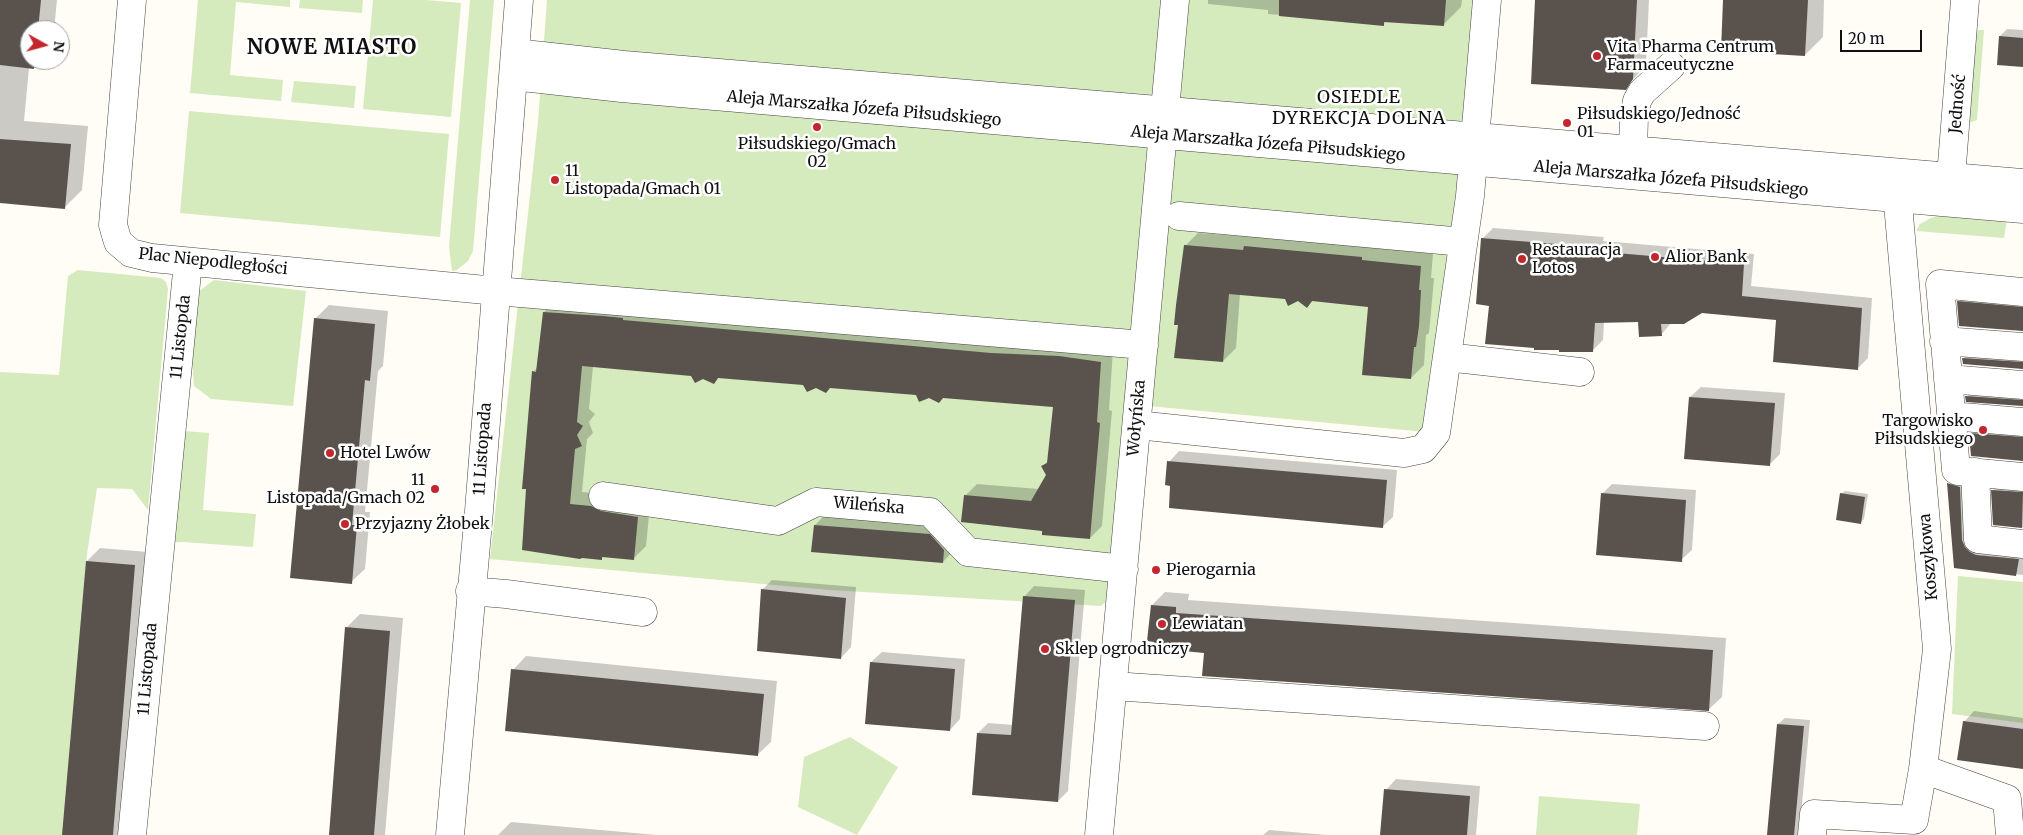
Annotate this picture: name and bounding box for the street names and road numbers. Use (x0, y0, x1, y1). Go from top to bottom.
street label: Jedność (1946, 73, 1970, 135)
street label: Aleja Marszałka Józefa Piłsudskiego (726, 87, 1002, 131)
street label: Aleja Marszałka Józefa Piłsudskiego (1130, 122, 1406, 166)
street label: Aleja Marszałka Józefa Piłsudskiego (1533, 157, 1809, 201)
street label: Plac Niepodległości (137, 245, 289, 279)
street label: 11 Listopda (167, 294, 195, 380)
street label: Wołyńska (1124, 379, 1150, 457)
street label: 11 Listopada (470, 402, 496, 496)
street label: Wileńska (833, 493, 905, 519)
street label: Koszykowa (1916, 513, 1942, 601)
street label: 11 Listopada (134, 622, 162, 716)

